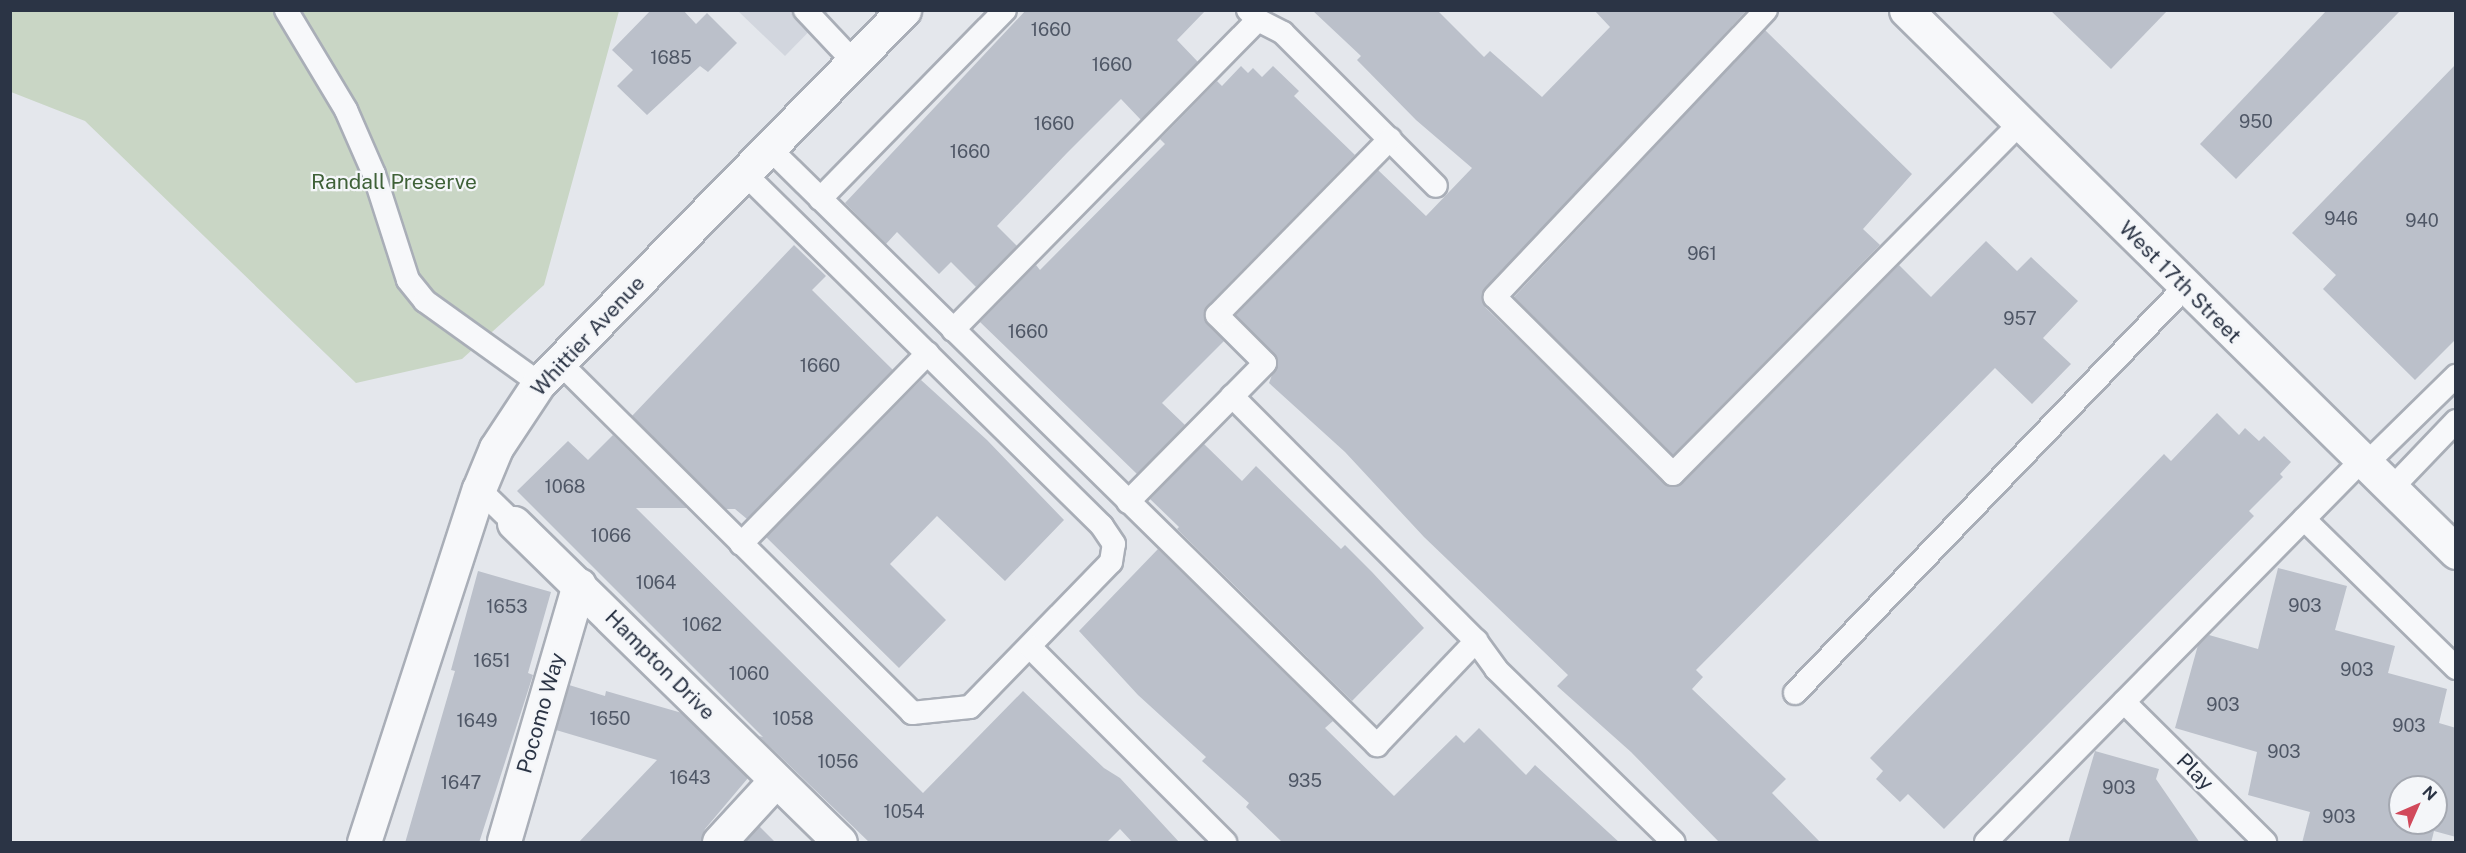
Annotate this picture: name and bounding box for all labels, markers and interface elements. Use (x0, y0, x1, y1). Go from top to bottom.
house number: 1660 (1031, 19, 1071, 41)
house number: 1685 (650, 47, 692, 69)
house number: 1660 (1092, 54, 1132, 76)
house number: 950 (2239, 111, 2273, 133)
house number: 1660 (1034, 113, 1074, 135)
house number: 1660 (950, 141, 990, 163)
park label: Randall Preserve (311, 169, 477, 195)
house number: 946 (2324, 208, 2358, 230)
house number: 940 (2405, 210, 2439, 232)
street label: West 17th Street (2114, 216, 2246, 348)
house number: 961 (1687, 243, 1717, 265)
street label: Whittier Avenue (526, 271, 650, 401)
house number: 957 (2003, 308, 2037, 330)
house number: 1660 (1008, 321, 1048, 343)
house number: 1660 (800, 355, 840, 377)
house number: 1068 (545, 476, 585, 498)
house number: 1066 (591, 525, 631, 547)
house number: 1064 (636, 572, 676, 594)
house number: 903 (2288, 595, 2322, 617)
house number: 1653 (486, 596, 528, 618)
street label: Hampton Drive (600, 605, 720, 725)
house number: 1062 (682, 614, 722, 636)
street label: Pocomo Way (512, 649, 570, 777)
house number: 1651 (473, 650, 511, 672)
house number: 903 (2340, 659, 2374, 681)
house number: 1060 (729, 663, 769, 685)
house number: 903 (2206, 694, 2240, 716)
house number: 1650 (589, 708, 631, 730)
house number: 1058 (772, 708, 814, 730)
house number: 1649 (456, 710, 498, 732)
house number: 903 (2392, 715, 2426, 737)
house number: 903 (2267, 741, 2301, 763)
street label: Play (2171, 748, 2219, 796)
house number: 1056 (817, 751, 859, 773)
house number: 1643 (669, 767, 711, 789)
house number: 935 (1288, 770, 1322, 792)
house number: 1647 (441, 772, 481, 794)
north arrow (2388, 775, 2448, 835)
house number: 903 (2102, 777, 2136, 799)
text: N (2419, 782, 2441, 804)
house number: 1054 (883, 801, 925, 823)
house number: 903 (2322, 806, 2356, 828)

